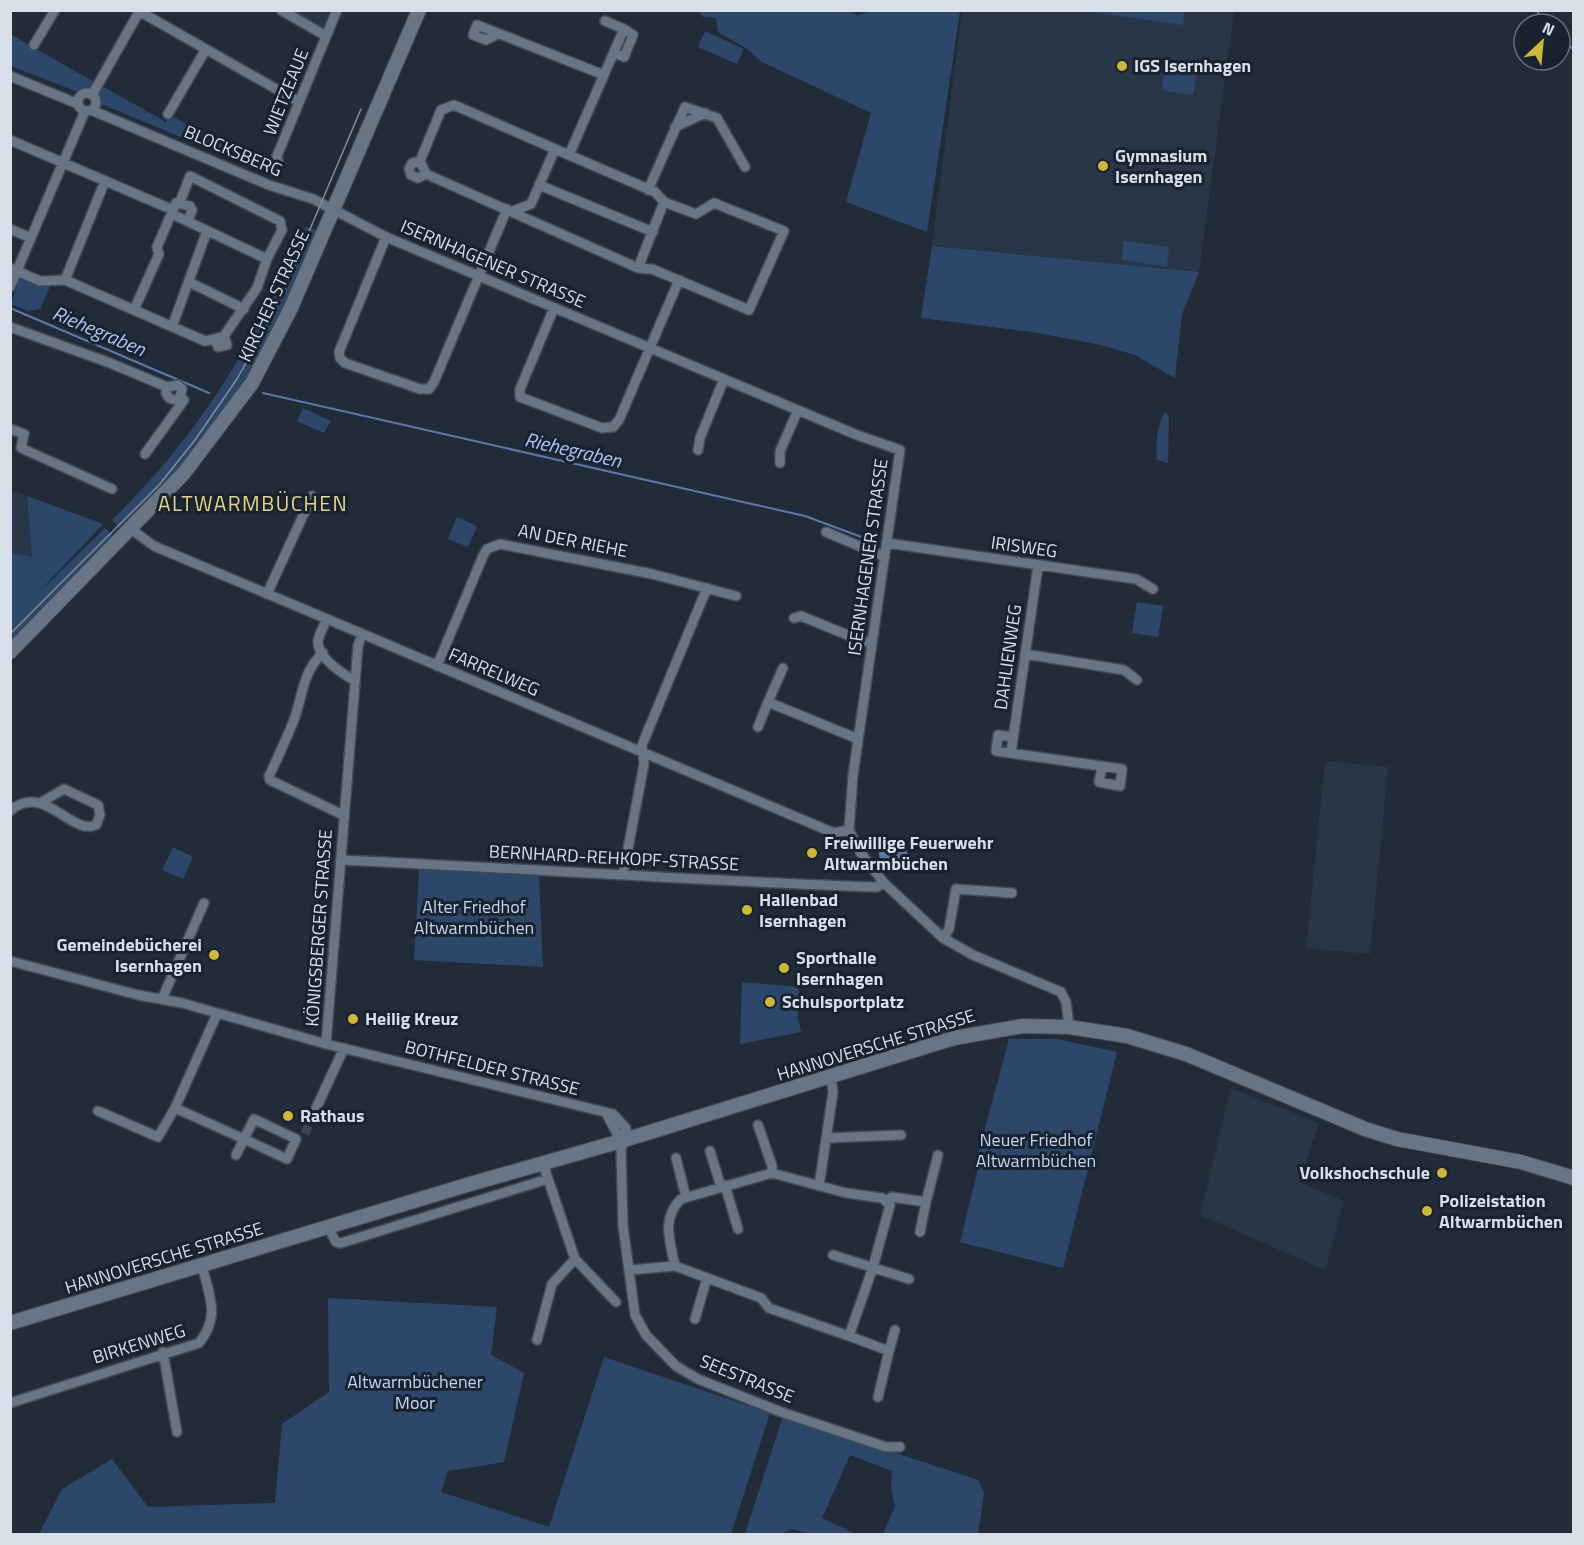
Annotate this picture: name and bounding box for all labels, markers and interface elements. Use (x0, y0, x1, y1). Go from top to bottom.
north arrow (1512, 12, 1572, 72)
text: N (1538, 15, 1559, 42)
street label: WIETZEAUE (256, 44, 315, 139)
place label: IGS Isernhagen (1134, 52, 1251, 79)
marker: IGS Isernhagen (1115, 59, 1129, 73)
street label: BLOCKSBERG (180, 118, 286, 183)
place label: Gymnasium Isernhagen (1115, 142, 1207, 190)
marker: Gymnasium Isernhagen (1096, 159, 1110, 173)
street label: ISERNHAGENER STRASSE (397, 212, 590, 315)
street label: KIRCHER STRASSE (231, 225, 316, 366)
water label: Riehegraben (48, 297, 152, 364)
water label: Riehegraben (522, 423, 626, 476)
street label: ISERNHAGENER STRASSE (840, 457, 895, 657)
district label: ALTWARMBÜCHEN (158, 487, 348, 519)
street label: AN DER RIEHE (516, 517, 630, 564)
street label: IRISWEG (989, 529, 1059, 565)
street label: DAHLIENWEG (987, 602, 1028, 711)
street label: FARRELWEG (445, 640, 544, 703)
street label: KÖNIGSBERGER STRASSE (298, 828, 339, 1028)
place label: Freiwillige Feuerwehr Altwarmbüchen (824, 829, 994, 877)
street label: BERNHARD-REHKOPF-STRASSE (488, 837, 740, 878)
marker: Freiwillige Feuerwehr Altwarmbüchen (805, 846, 819, 860)
place label: Hallenbad Isernhagen (759, 886, 846, 934)
park label: Alter Friedhof Altwarmbüchen (414, 893, 534, 941)
marker: Hallenbad Isernhagen (740, 903, 754, 917)
place label: Gemeindebücherei Isernhagen (56, 931, 202, 979)
place label: Sporthalle Isernhagen (796, 944, 883, 992)
marker: Gemeindebücherei Isernhagen (207, 948, 221, 962)
marker: Sporthalle Isernhagen (777, 961, 791, 975)
place label: Schulsportplatz (782, 988, 904, 1015)
marker: Schulsportplatz (763, 995, 777, 1009)
street label: HANNOVERSCHE STRASSE (773, 1001, 978, 1088)
place label: Heilig Kreuz (365, 1005, 459, 1032)
marker: Heilig Kreuz (346, 1012, 360, 1026)
street label: BOTHFELDER STRASSE (402, 1033, 582, 1102)
place label: Rathaus (300, 1102, 364, 1129)
marker: Rathaus (281, 1109, 295, 1123)
park label: Neuer Friedhof Altwarmbüchen (976, 1126, 1096, 1174)
place label: Volkshochschule (1299, 1159, 1430, 1186)
marker: Volkshochschule (1435, 1166, 1449, 1180)
place label: Polizeistation Altwarmbüchen (1439, 1187, 1563, 1235)
marker: Polizeistation Altwarmbüchen (1420, 1204, 1434, 1218)
street label: HANNOVERSCHE STRASSE (61, 1214, 266, 1301)
street label: BIRKENWEG (89, 1317, 189, 1370)
street label: SEESTRASSE (696, 1347, 799, 1410)
park label: Altwarmbüchener Moor (347, 1368, 483, 1416)

